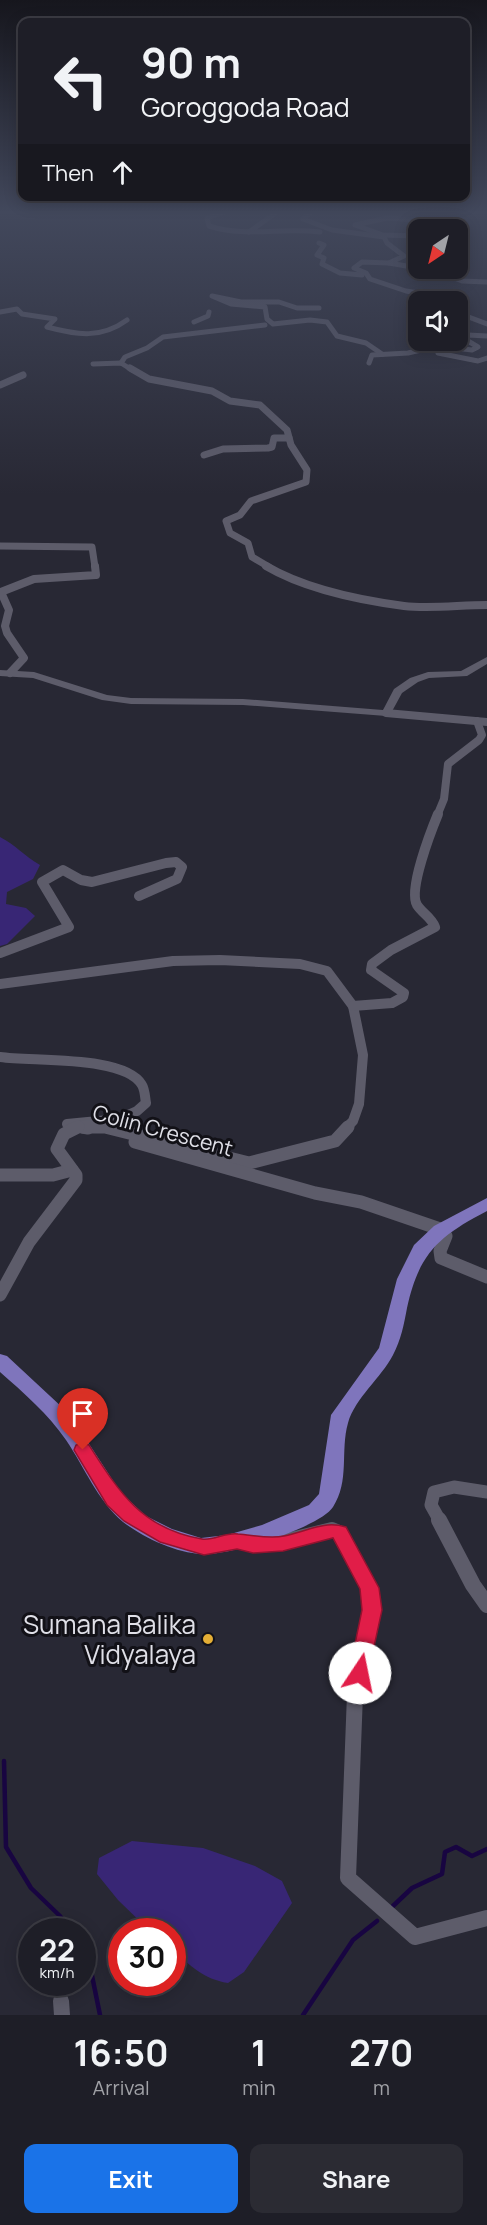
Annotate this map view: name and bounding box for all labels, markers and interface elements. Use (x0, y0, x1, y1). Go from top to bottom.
text: 90 m (141, 33, 241, 91)
icon: left (42, 42, 120, 120)
text: Goroggoda Road (141, 88, 350, 125)
icon: ahead (106, 156, 139, 189)
text: Then (42, 158, 94, 188)
north arrow (408, 219, 468, 279)
map controls (408, 219, 468, 351)
button: sound (408, 291, 468, 351)
street label: Colin Crescent (90, 1098, 236, 1162)
pin (57, 1388, 108, 1450)
icon: arrive (66, 1397, 99, 1430)
place label: Sumana Balika Vidyalaya (23, 1606, 196, 1672)
marker: Sumana Balika Vidyalaya (201, 1632, 215, 1646)
position arrow (328, 1641, 392, 1705)
speed limit sign: 30 (108, 1918, 186, 1996)
text: 22 (39, 1929, 75, 1970)
text: km/h (40, 1962, 74, 1983)
text: 16:50 (73, 2028, 169, 2077)
text: 1 (251, 2028, 267, 2077)
text: 270 (349, 2028, 414, 2077)
text: Arrival (93, 2074, 150, 2101)
text: min (242, 2074, 276, 2101)
text: m (373, 2074, 390, 2101)
button: Exit (24, 2144, 238, 2213)
button: Share (250, 2144, 463, 2213)

